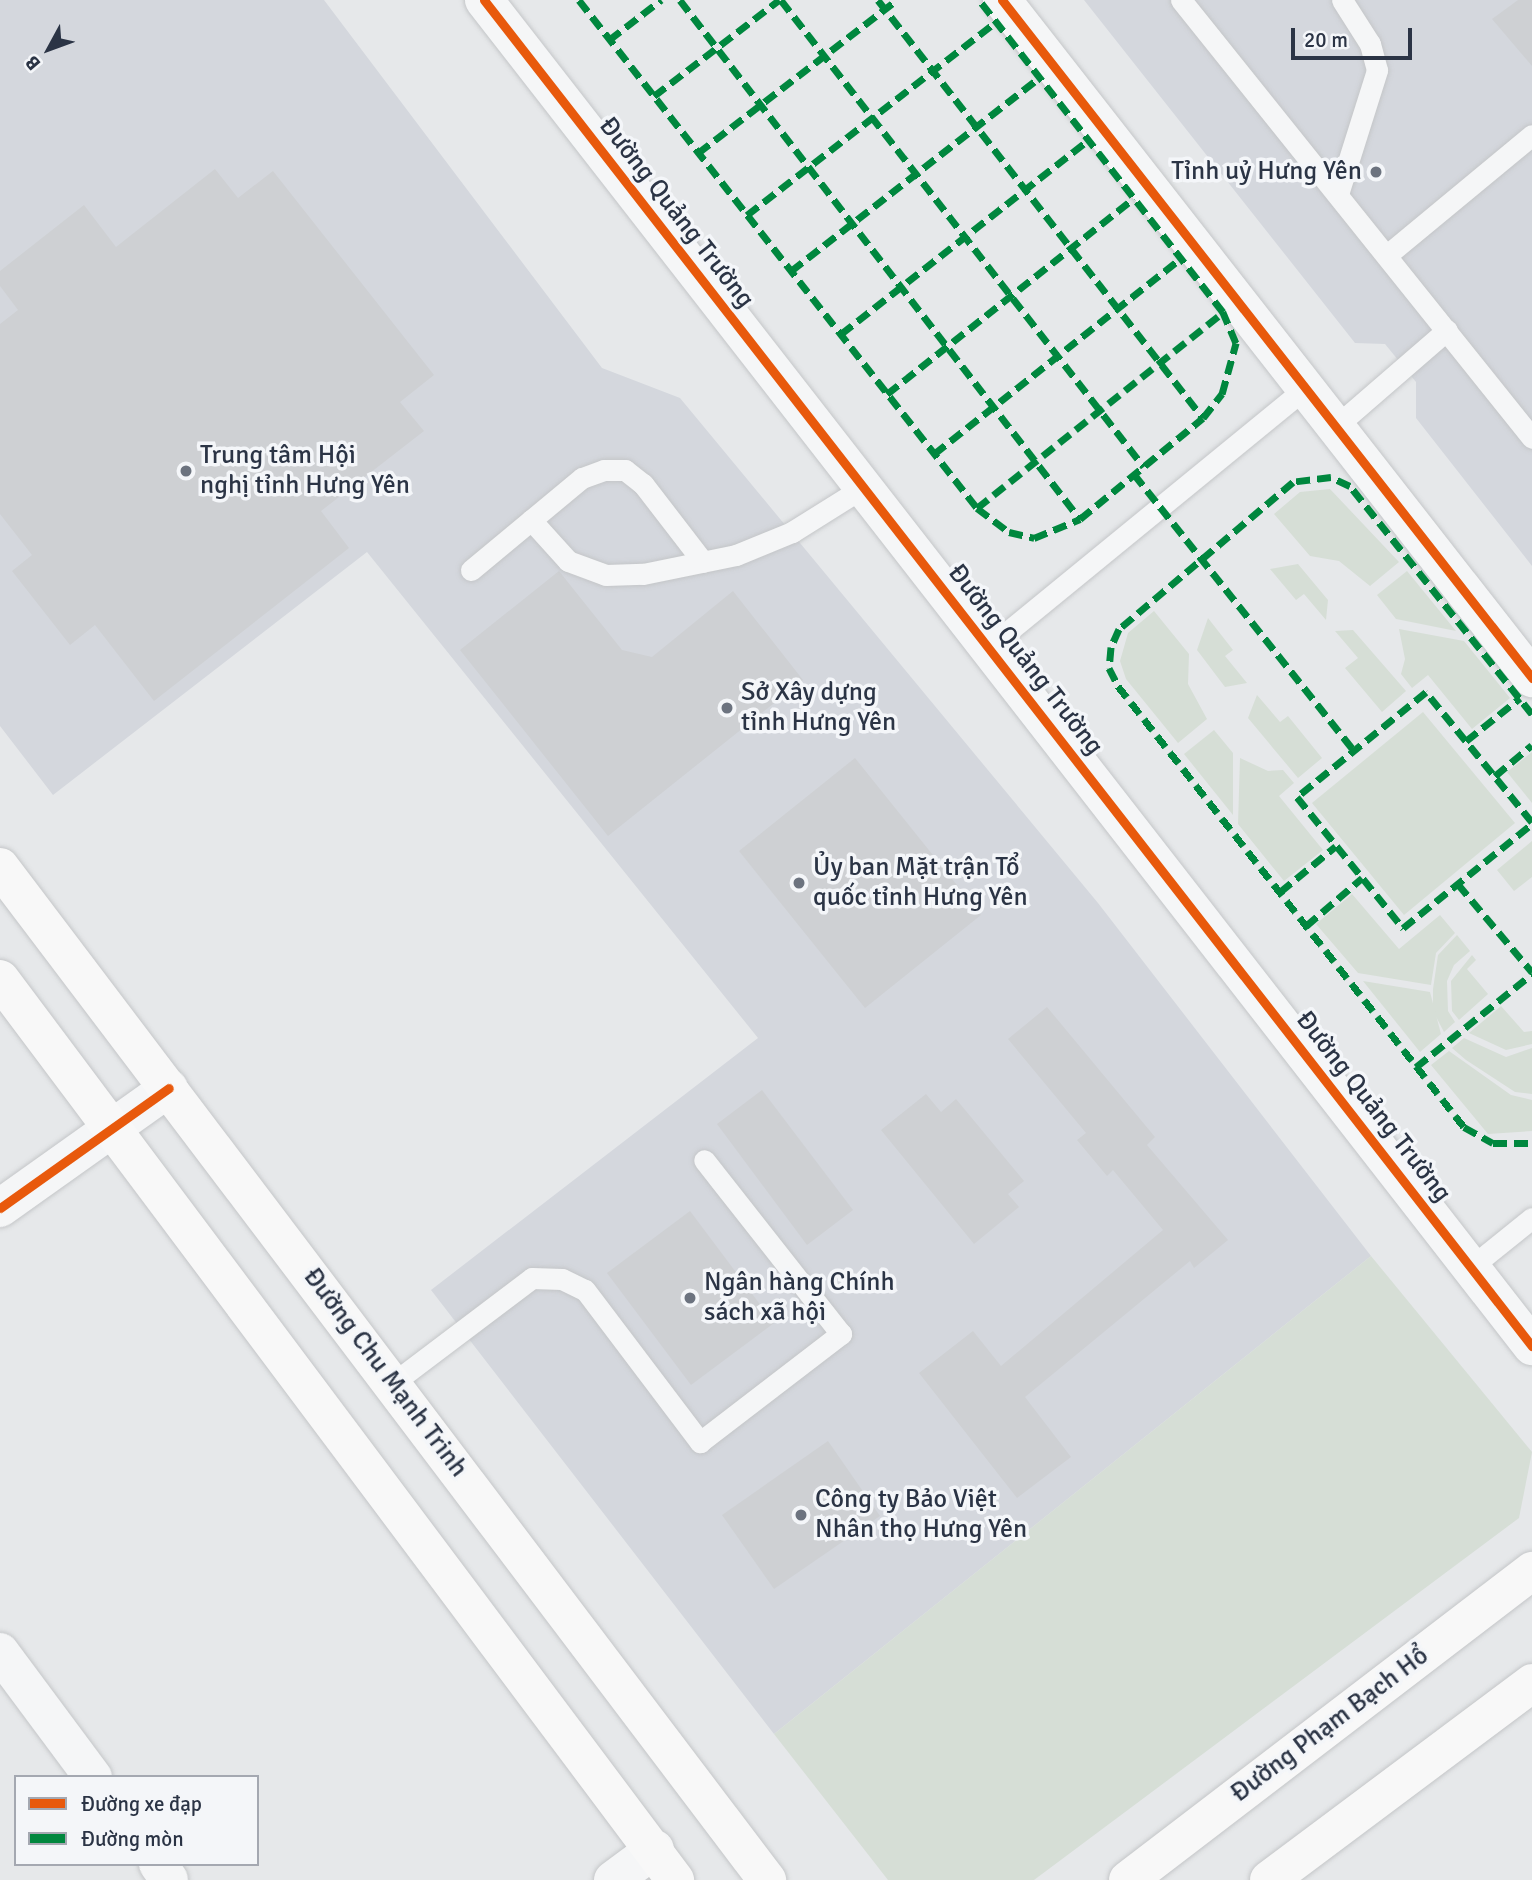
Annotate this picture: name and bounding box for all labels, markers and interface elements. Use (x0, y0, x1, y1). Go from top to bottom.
north arrow (14, 14, 84, 84)
scale bar (1294, 14, 1415, 58)
text: 20 m (1304, 27, 1348, 53)
text: B (20, 50, 46, 75)
street label: Đường Quảng Trường (592, 111, 760, 315)
place label: Tỉnh uỷ Hưng Yên (1171, 156, 1362, 188)
marker: Tỉnh uỷ Hưng Yên (1368, 164, 1384, 180)
place label: Trung tâm Hội nghị tỉnh Hưng Yên (200, 440, 410, 502)
marker: Trung tâm Hội nghị tỉnh Hưng Yên (178, 463, 194, 479)
street label: Đường Quảng Trường (941, 558, 1109, 762)
place label: Sở Xây dựng tỉnh Hưng Yên (741, 677, 896, 738)
marker: Sở Xây dựng tỉnh Hưng Yên (719, 700, 735, 716)
place label: Ủy ban Mặt trận Tổ quốc tỉnh Hưng Yên (813, 852, 1028, 914)
marker: Ủy ban Mặt trận Tổ quốc tỉnh Hưng Yên (791, 875, 807, 891)
street label: Đường Quảng Trường (1289, 1005, 1457, 1209)
street label: Đường Chu Mạnh Trinh (296, 1262, 474, 1484)
place label: Ngân hàng Chính sách xã hội (704, 1267, 895, 1328)
marker: Ngân hàng Chính sách xã hội (682, 1290, 698, 1306)
place label: Công ty Bảo Việt Nhân thọ Hưng Yên (815, 1484, 1027, 1546)
marker: Công ty Bảo Việt Nhân thọ Hưng Yên (793, 1507, 809, 1523)
street label: Đường Phạm Bạch Hổ (1225, 1641, 1435, 1809)
legend (14, 1775, 259, 1866)
text: Đường xe đạp (81, 1791, 202, 1817)
text: Đường mòn (81, 1826, 184, 1852)

